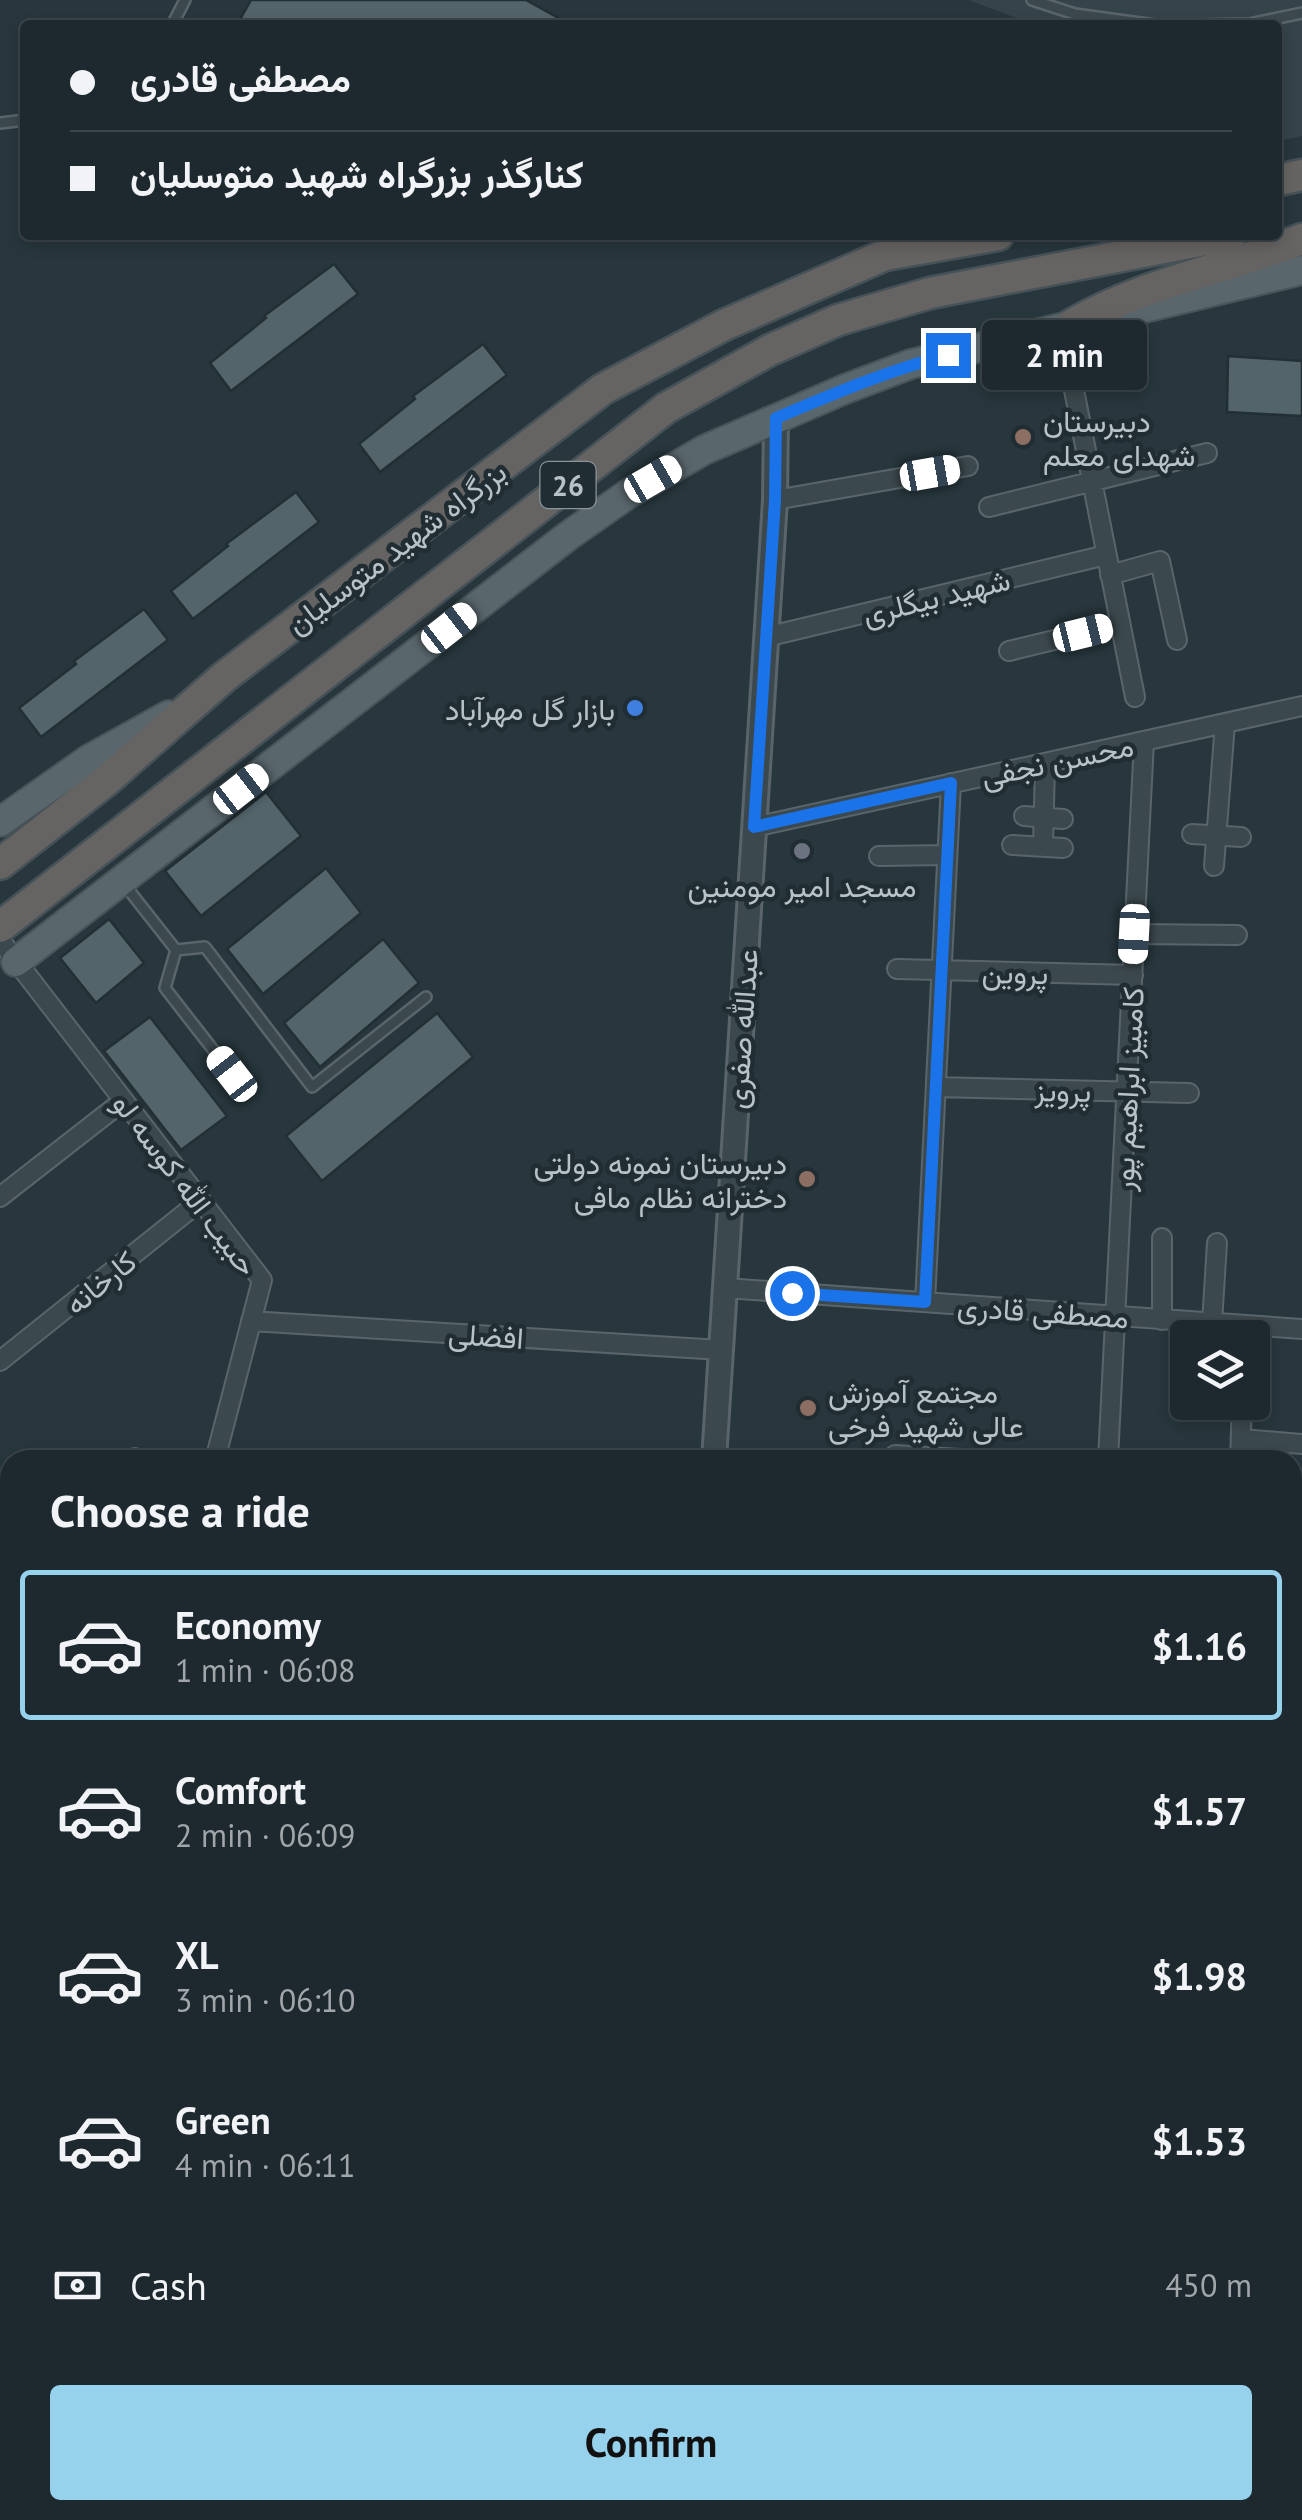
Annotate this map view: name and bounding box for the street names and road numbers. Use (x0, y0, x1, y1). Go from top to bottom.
street label: بزرگراه شهید متوسلیان (278, 452, 514, 642)
road number: 26 (540, 462, 596, 508)
street label: شهید بیگلری (858, 559, 1014, 633)
street label: محسن نجفی (977, 725, 1137, 795)
street label: عبدالله صفری (716, 948, 766, 1110)
street label: پروین (981, 952, 1049, 994)
street label: کامبیز ابراهیم پور (1102, 986, 1154, 1193)
street label: پرویز (1033, 1070, 1092, 1112)
street label: حبیب الله کوسه لو (105, 1085, 267, 1283)
street label: کارخانه (56, 1241, 144, 1323)
street label: مصطفی قادری (956, 1286, 1130, 1336)
street label: افضلی (447, 1313, 525, 1357)

